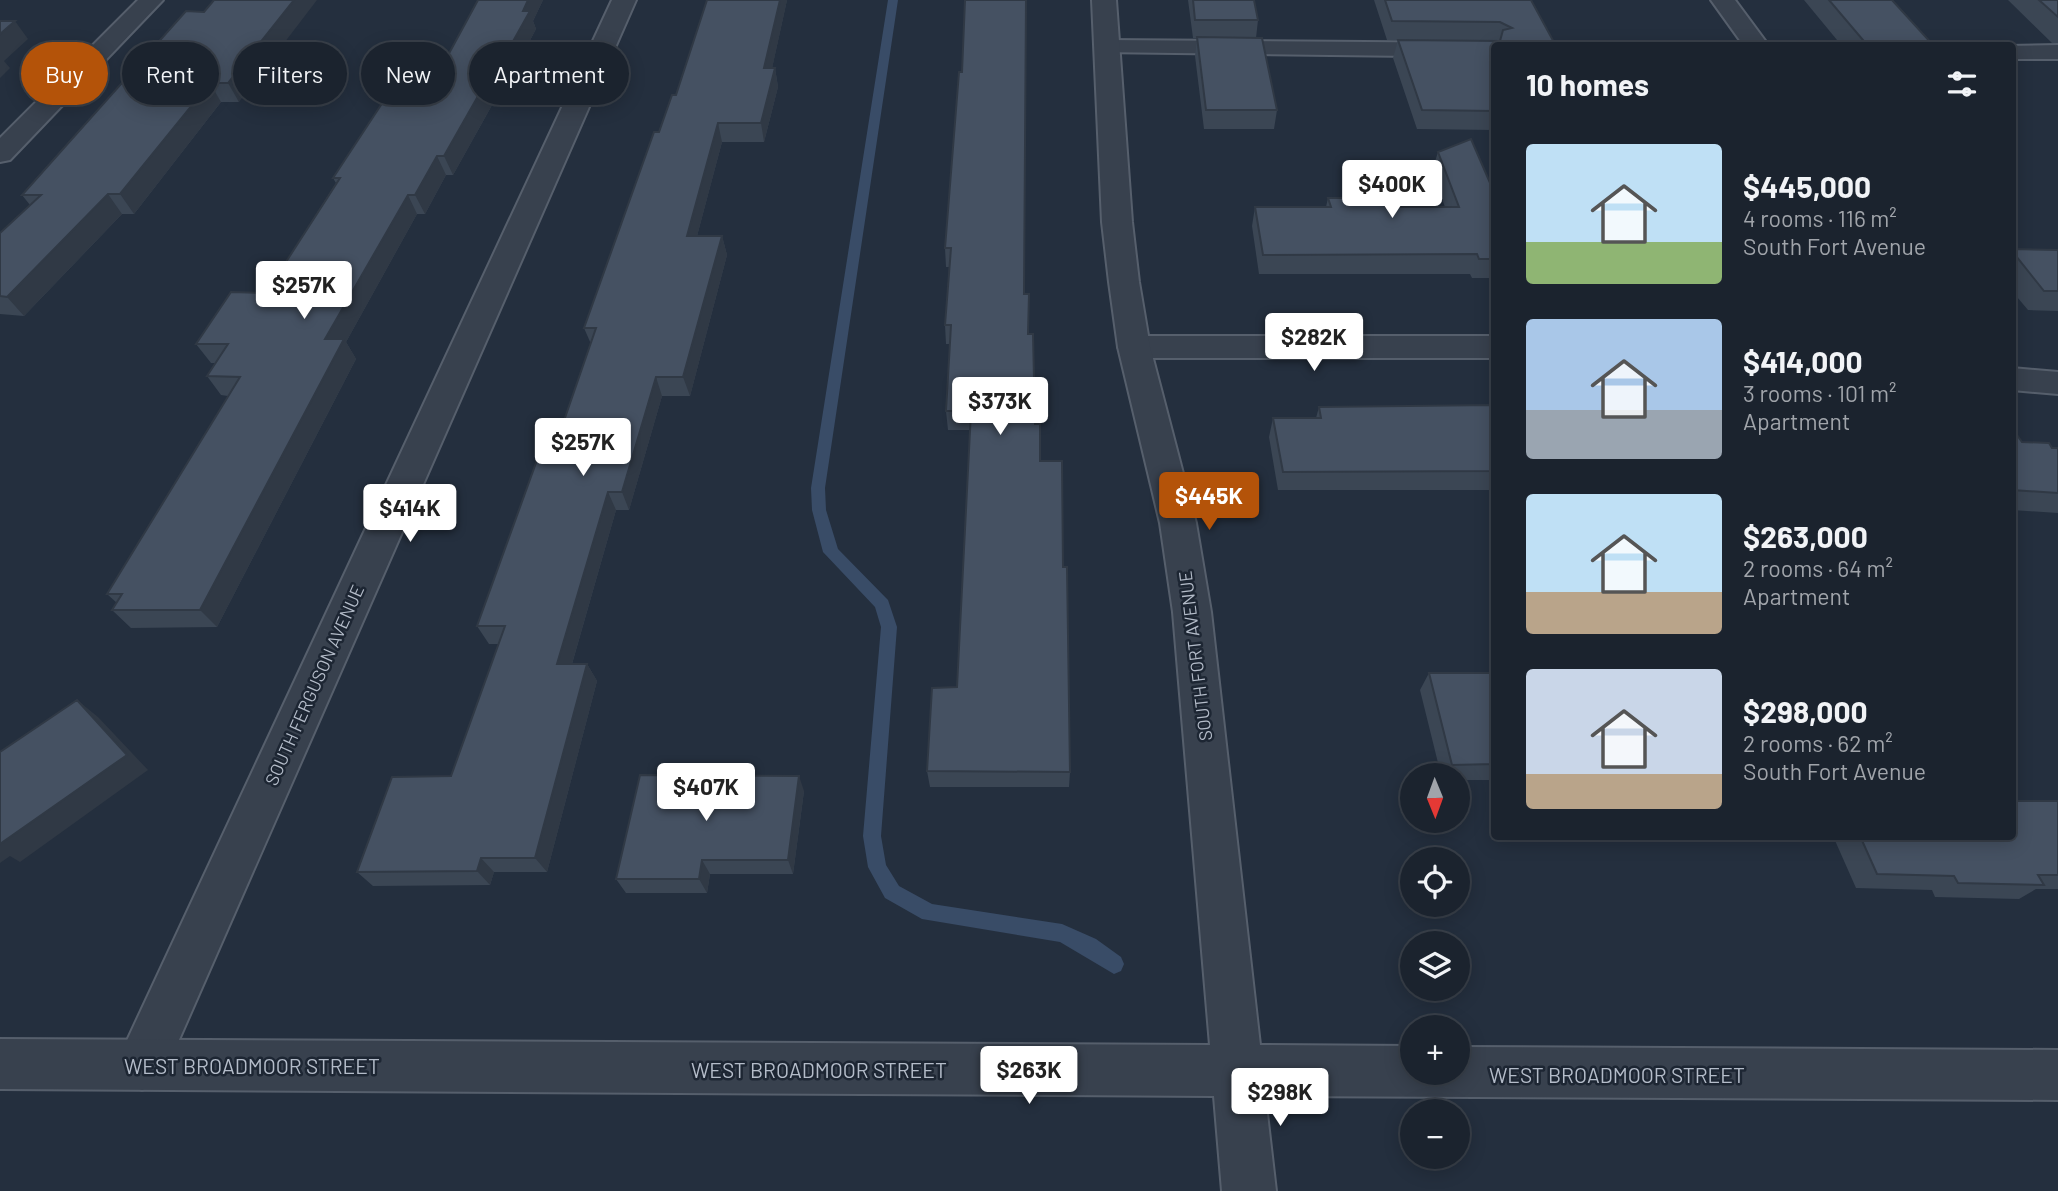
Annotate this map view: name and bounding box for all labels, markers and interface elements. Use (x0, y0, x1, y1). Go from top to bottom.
chip: Buy (21, 42, 108, 105)
chip: Rent (122, 42, 219, 105)
chip: Filters (233, 42, 347, 105)
chip: New (361, 42, 455, 105)
chip: Apartment (469, 42, 629, 105)
icon: filters (1943, 65, 1981, 103)
text: 10 homes (1526, 66, 1649, 102)
pin: $400K (1343, 160, 1441, 220)
text: $445,000 (1743, 168, 1871, 204)
text: $400K (1358, 169, 1426, 197)
icon: home (1582, 172, 1666, 256)
text: 4 rooms · 116 m² (1743, 204, 1897, 232)
text: South Fort Avenue (1743, 232, 1926, 260)
pin: $257K (255, 262, 353, 321)
text: $257K (272, 270, 336, 298)
pin: $282K (1265, 314, 1363, 373)
text: $282K (1281, 322, 1347, 350)
text: $414,000 (1743, 343, 1863, 379)
icon: home (1582, 347, 1666, 431)
pin: $373K (951, 378, 1049, 437)
text: 3 rooms · 101 m² (1743, 379, 1896, 407)
text: $373K (968, 386, 1032, 414)
text: Apartment (1743, 407, 1850, 435)
pin: $257K (534, 419, 632, 478)
text: $257K (551, 427, 615, 455)
pin: $445K (1160, 472, 1258, 532)
text: $445K (1175, 481, 1243, 509)
pin: $414K (361, 484, 459, 544)
text: $414K (379, 493, 441, 521)
text: $263,000 (1743, 518, 1868, 554)
icon: home (1582, 522, 1666, 606)
text: 2 rooms · 64 m² (1743, 554, 1893, 582)
street label: SOUTH FORT AVENUE (1174, 570, 1216, 742)
street label: SOUTH FERGUSON AVENUE (260, 581, 368, 789)
text: Apartment (1743, 582, 1850, 610)
text: $298,000 (1743, 693, 1868, 729)
icon: home (1582, 697, 1666, 781)
text: 2 rooms · 62 m² (1743, 729, 1893, 757)
text: South Fort Avenue (1743, 757, 1926, 785)
north arrow (1400, 763, 1470, 833)
map controls (1400, 763, 1470, 1169)
pin: $407K (657, 764, 755, 823)
text: $407K (673, 772, 739, 800)
button: locate (1400, 847, 1470, 917)
button: layers (1400, 931, 1470, 1001)
button: + (1400, 1015, 1470, 1085)
pin: $263K (980, 1046, 1078, 1106)
street label: WEST BROADMOOR STREET (124, 1053, 380, 1078)
text: $263K (996, 1055, 1062, 1083)
street label: WEST BROADMOOR STREET (691, 1057, 947, 1082)
street label: WEST BROADMOOR STREET (1489, 1062, 1745, 1087)
pin: $298K (1231, 1068, 1329, 1128)
text: $298K (1247, 1077, 1313, 1105)
button: − (1400, 1099, 1470, 1169)

